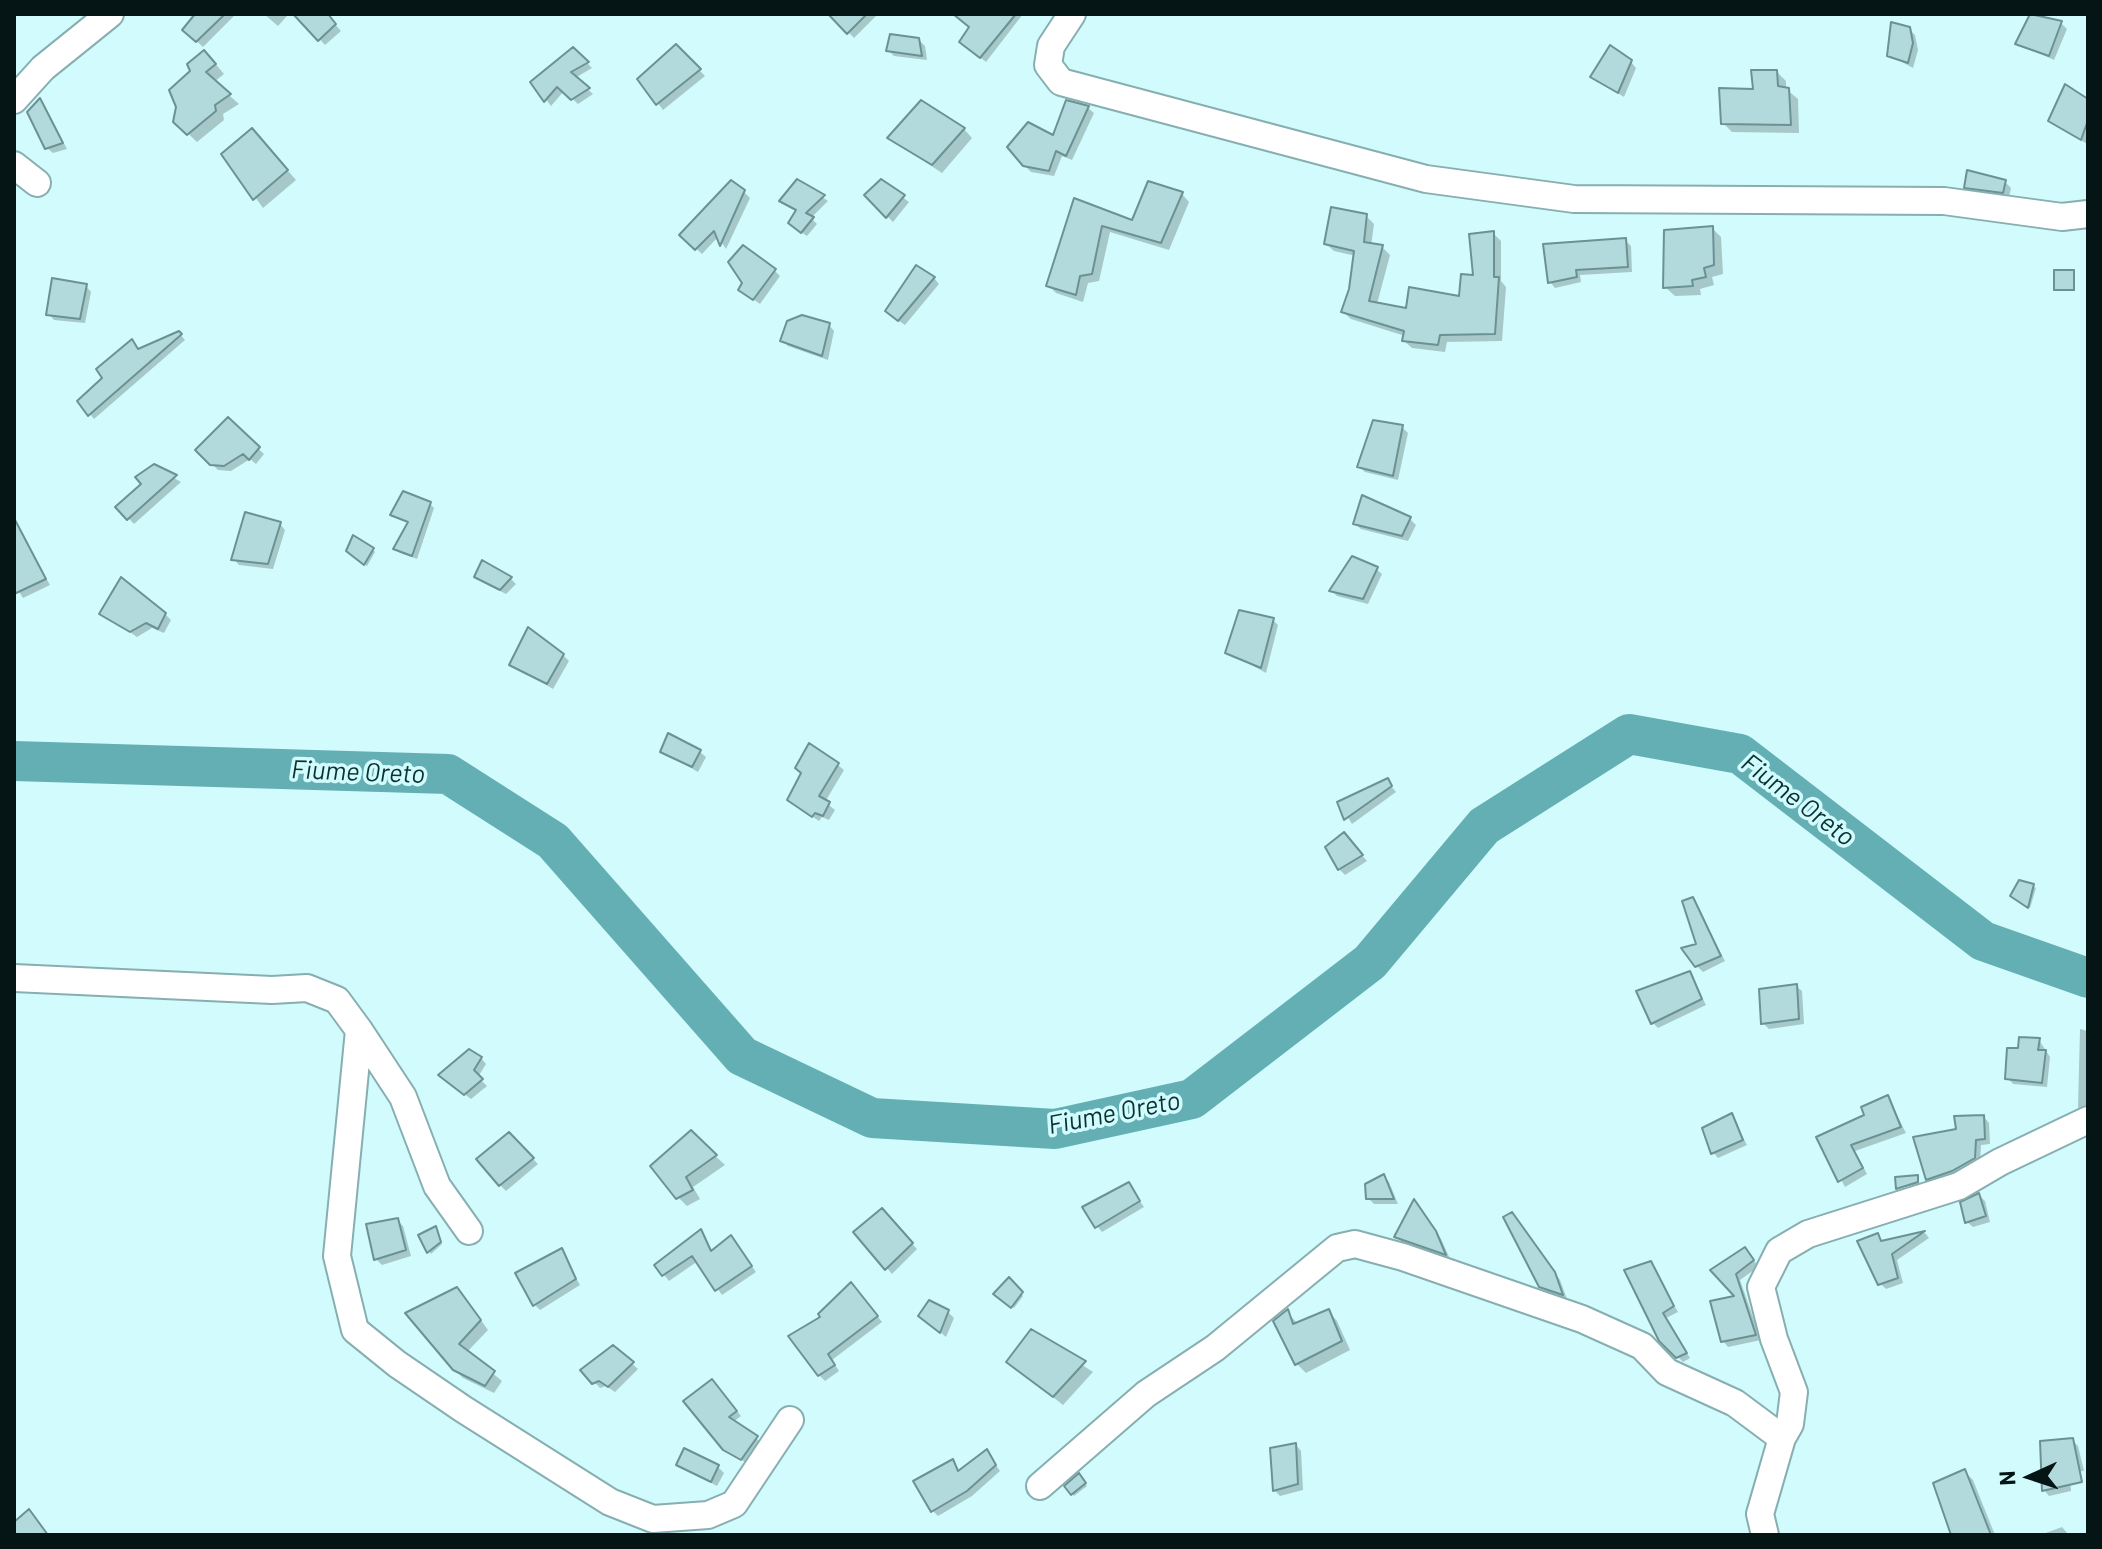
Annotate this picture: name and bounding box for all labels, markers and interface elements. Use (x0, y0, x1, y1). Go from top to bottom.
water label: Fiume Oreto (1735, 747, 1861, 853)
water label: Fiume Oreto (291, 754, 425, 790)
water label: Fiume Oreto (1045, 1085, 1183, 1141)
north arrow (1990, 1437, 2070, 1517)
text: N (1993, 1470, 2019, 1486)

